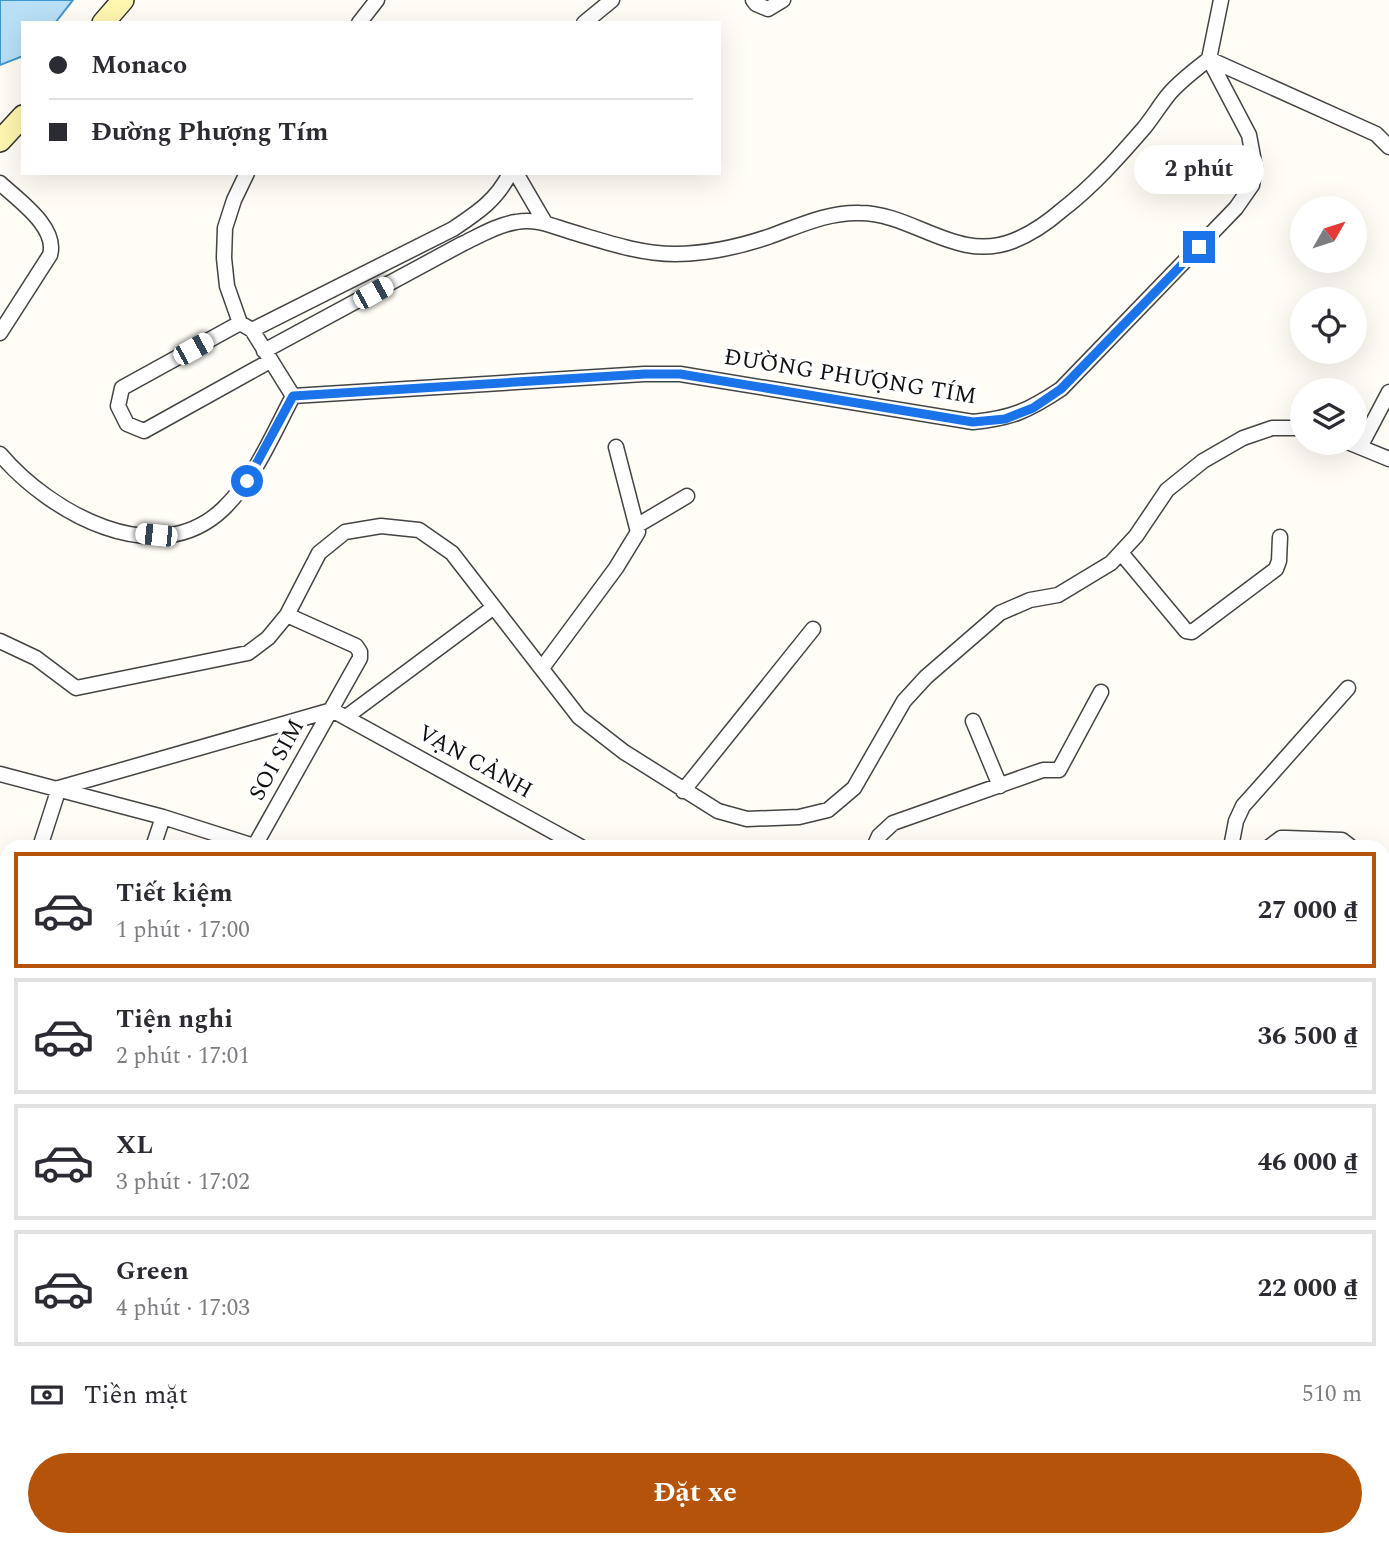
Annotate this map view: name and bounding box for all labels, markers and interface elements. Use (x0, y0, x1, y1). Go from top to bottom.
text: Monaco (91, 45, 187, 85)
text: Đường Phượng Tím (91, 112, 328, 152)
callout: 2 phút (1134, 146, 1264, 194)
text: 2 phút (1165, 152, 1233, 187)
north arrow (1290, 196, 1367, 273)
map controls (1290, 196, 1367, 455)
route end (1183, 231, 1215, 263)
car (350, 274, 397, 312)
button: locate (1290, 287, 1367, 364)
car (170, 330, 217, 368)
street label: ĐƯỜNG PHƯỢNG TÍM (721, 340, 979, 414)
button: layers (1290, 378, 1367, 455)
route start (231, 465, 263, 497)
car (135, 522, 178, 548)
street label: SOI SIM (240, 713, 314, 807)
street label: VẠN CẢNH (411, 716, 539, 808)
text: Tiết kiệm (116, 873, 233, 913)
icon: car (32, 879, 95, 942)
text: 27 000 ₫ (1257, 890, 1358, 930)
text: 1 phút · 17:00 (116, 913, 250, 948)
text: Tiện nghi (116, 999, 233, 1039)
icon: car (32, 1005, 95, 1068)
text: 36 500 ₫ (1257, 1016, 1358, 1056)
text: 2 phút · 17:01 (116, 1039, 250, 1074)
text: XL (116, 1125, 153, 1165)
icon: car (32, 1131, 95, 1194)
text: 46 000 ₫ (1257, 1142, 1358, 1182)
text: 3 phút · 17:02 (116, 1165, 250, 1200)
text: Green (116, 1251, 189, 1291)
icon: car (32, 1257, 95, 1320)
text: 22 000 ₫ (1257, 1268, 1358, 1308)
text: 4 phút · 17:03 (116, 1291, 250, 1326)
text: Tiền mặt (84, 1375, 188, 1415)
icon: cash (28, 1376, 66, 1414)
text: 510 m (1302, 1377, 1362, 1412)
button: Đặt xe (28, 1453, 1362, 1533)

